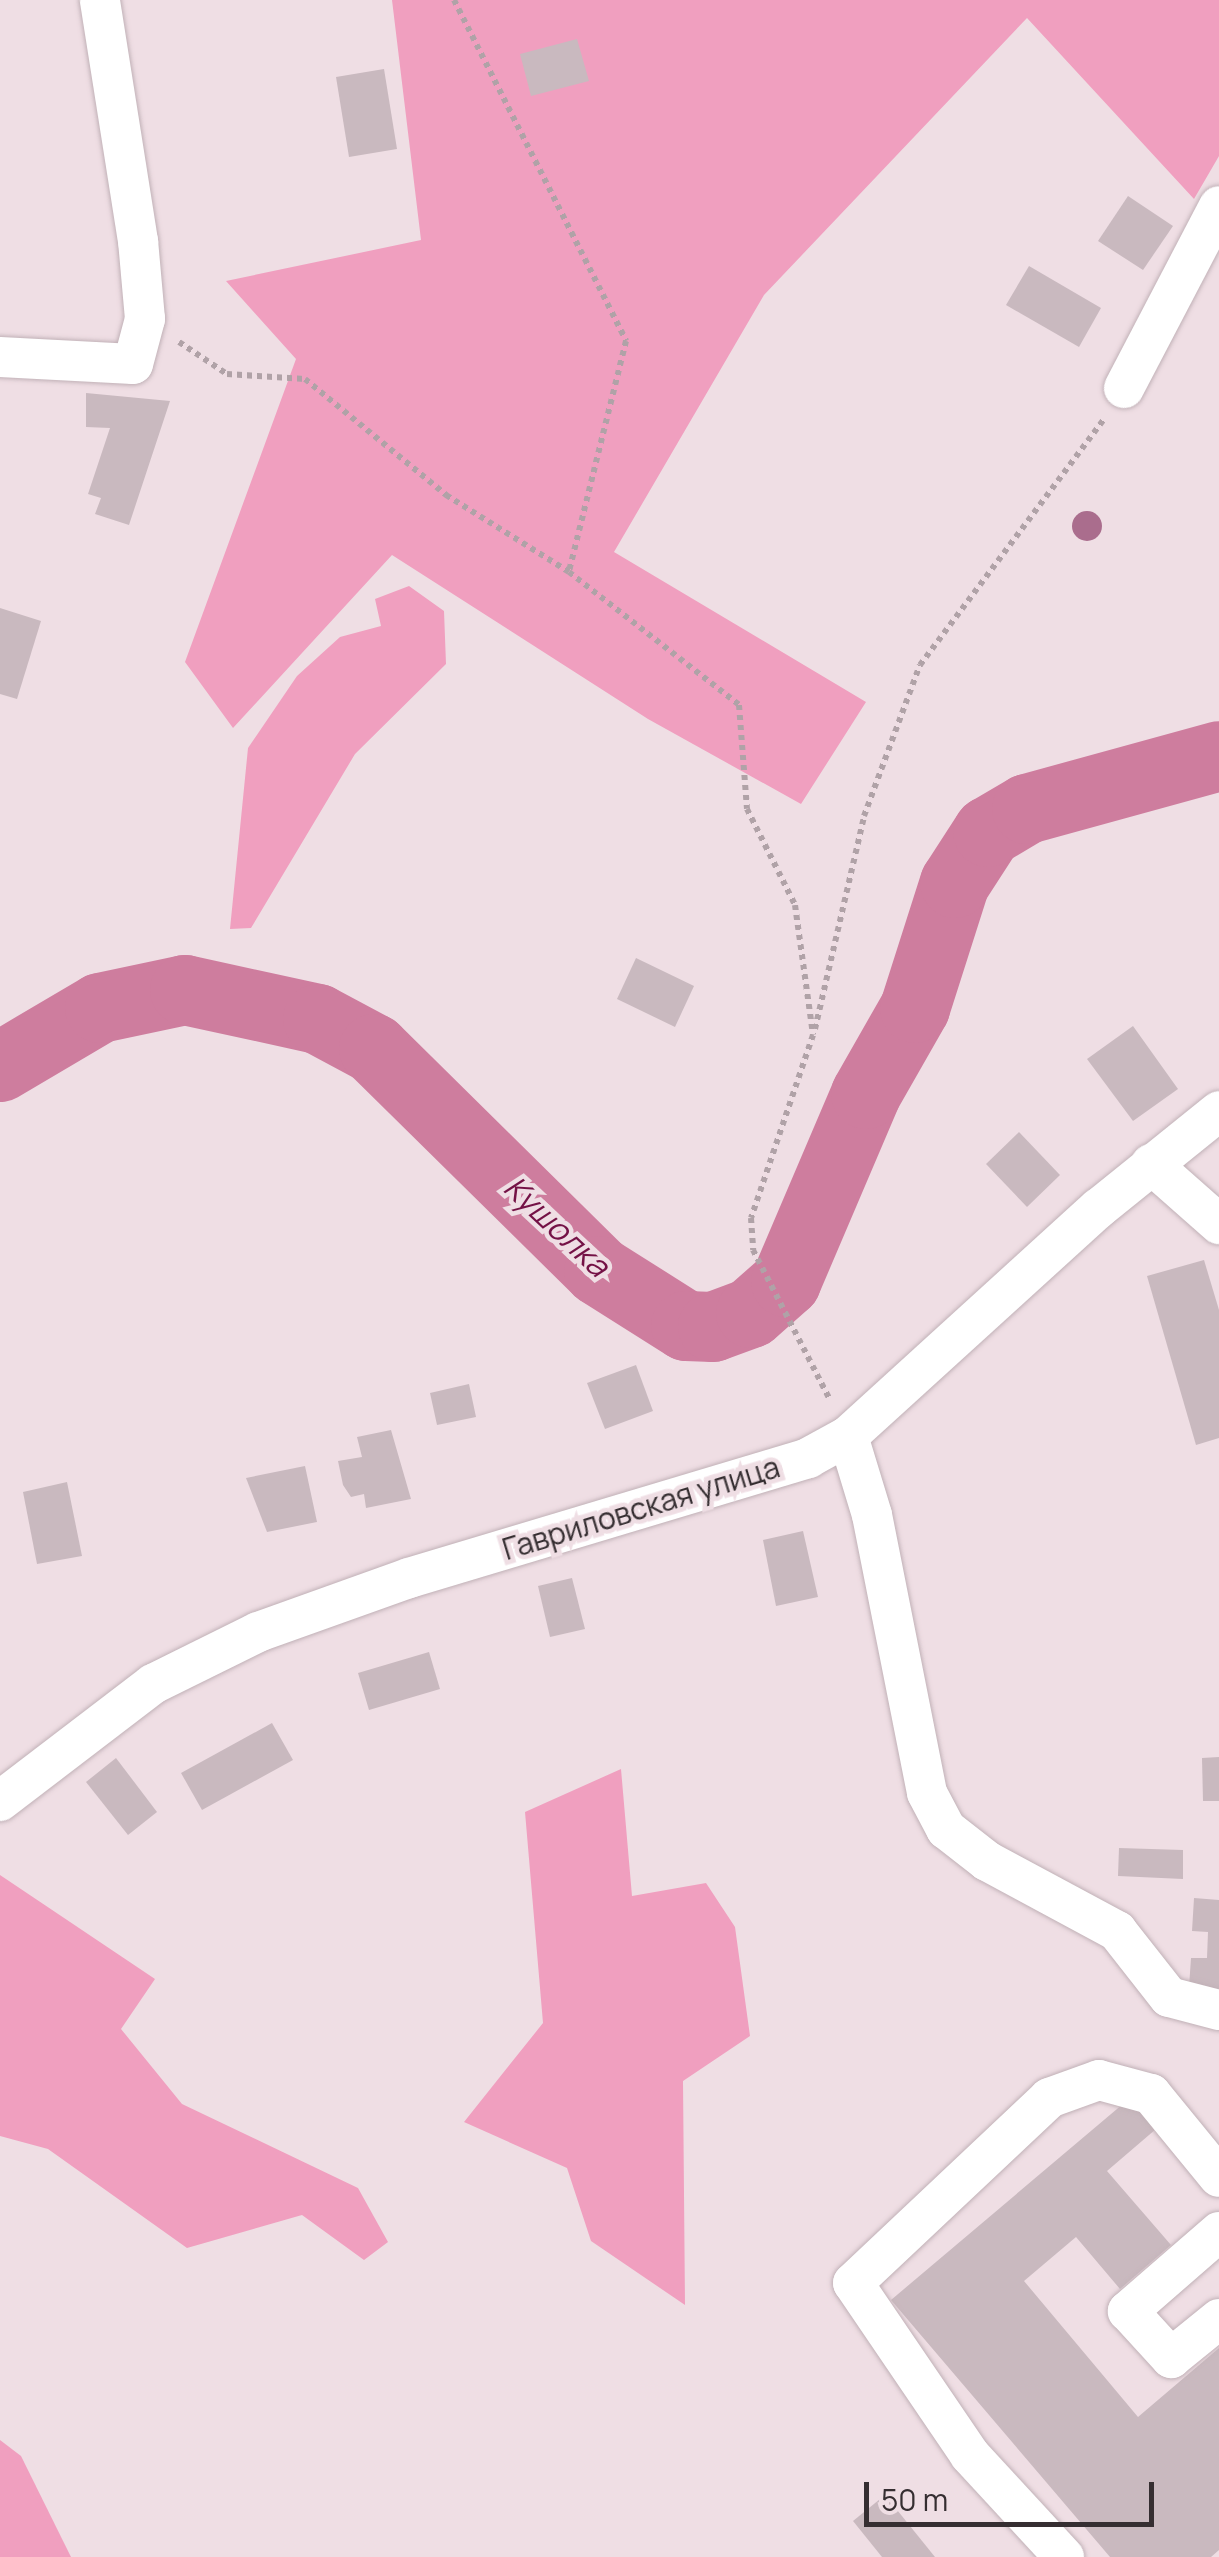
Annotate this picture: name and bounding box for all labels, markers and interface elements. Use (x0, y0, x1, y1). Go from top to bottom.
water label: Кушолка (496, 1168, 618, 1284)
street label: Гавриловская улица (498, 1449, 784, 1567)
scale bar (869, 2462, 1159, 2524)
text: 50 m (881, 2479, 948, 2520)

